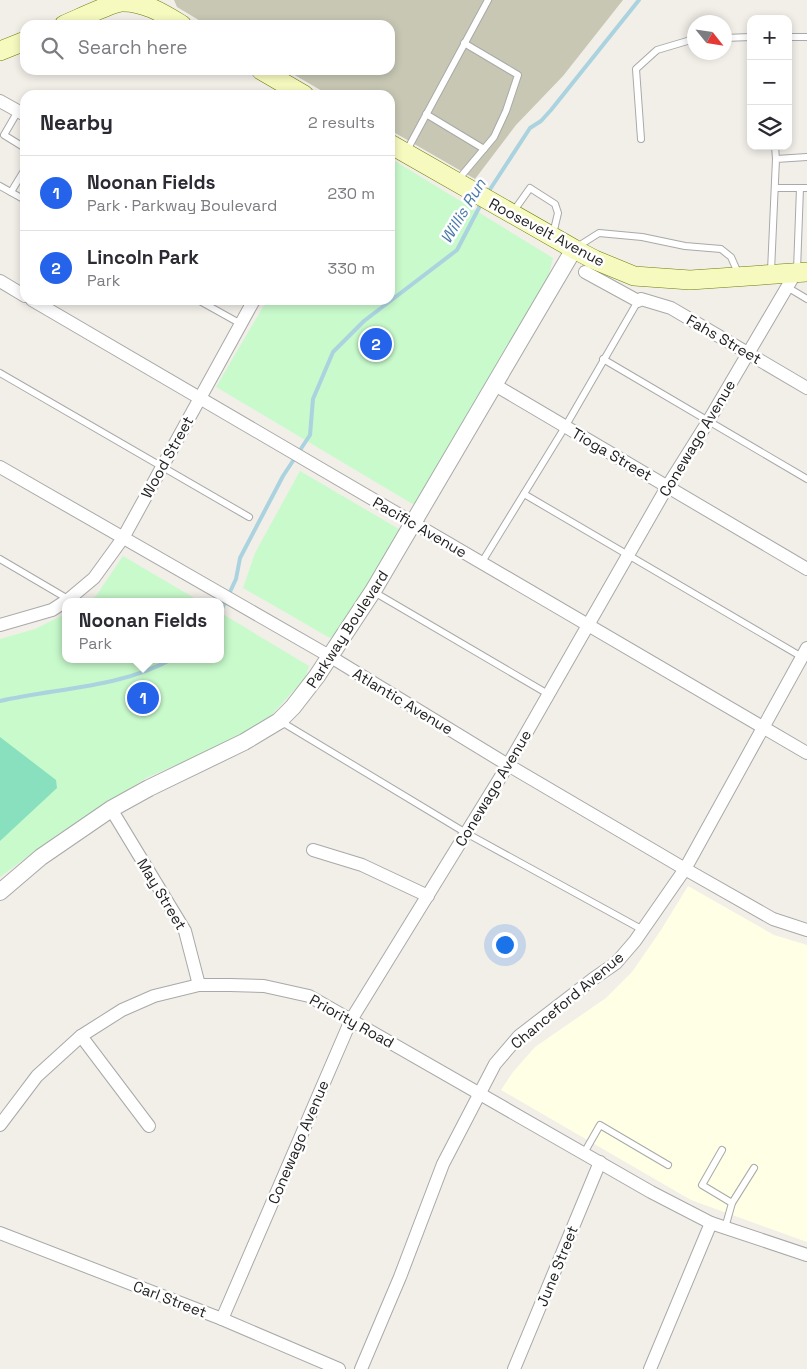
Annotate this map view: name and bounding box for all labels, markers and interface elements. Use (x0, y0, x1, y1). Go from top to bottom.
north arrow (687, 15, 732, 60)
map controls (747, 15, 792, 150)
button: + (747, 15, 792, 60)
search box (20, 20, 395, 75)
icon: search (38, 34, 66, 62)
text: Search here (78, 35, 188, 60)
button: − (747, 60, 792, 105)
button: layers (747, 105, 792, 150)
text: Nearby (40, 109, 113, 136)
text: 2 results (308, 112, 375, 133)
text: Noonan Fields (87, 170, 216, 195)
water label: Willis Run (435, 174, 491, 247)
text: 1 (52, 183, 60, 204)
text: 230 m (328, 183, 375, 204)
street label: Roosevelt Avenue (486, 193, 608, 271)
text: Park · Parkway Boulevard (87, 195, 277, 216)
text: Lincoln Park (87, 245, 199, 270)
text: 2 (51, 258, 61, 279)
text: 330 m (328, 258, 375, 279)
text: Park (87, 270, 120, 291)
street label: Fahs Street (683, 310, 765, 368)
pin: 2 (360, 325, 392, 363)
street label: Conewago Avenue (655, 376, 739, 500)
street label: Wood Street (137, 413, 197, 501)
street label: Tioga Street (568, 423, 656, 485)
street label: Pacific Avenue (370, 492, 471, 562)
street label: Parkway Boulevard (302, 567, 392, 691)
popup (62, 598, 224, 663)
text: Noonan Fields (79, 608, 207, 633)
text: Park (79, 633, 112, 654)
street label: Atlantic Avenue (349, 664, 457, 738)
pin: 1 (127, 679, 159, 717)
street label: Conewago Avenue (451, 726, 535, 850)
street label: May Street (133, 855, 191, 933)
your location (492, 932, 518, 958)
street label: Chanceford Avenue (507, 947, 627, 1053)
street label: Priority Road (306, 990, 398, 1052)
street label: Conewago Avenue (263, 1077, 333, 1207)
street label: June Street (532, 1223, 582, 1309)
street label: Carl Street (131, 1276, 210, 1322)

